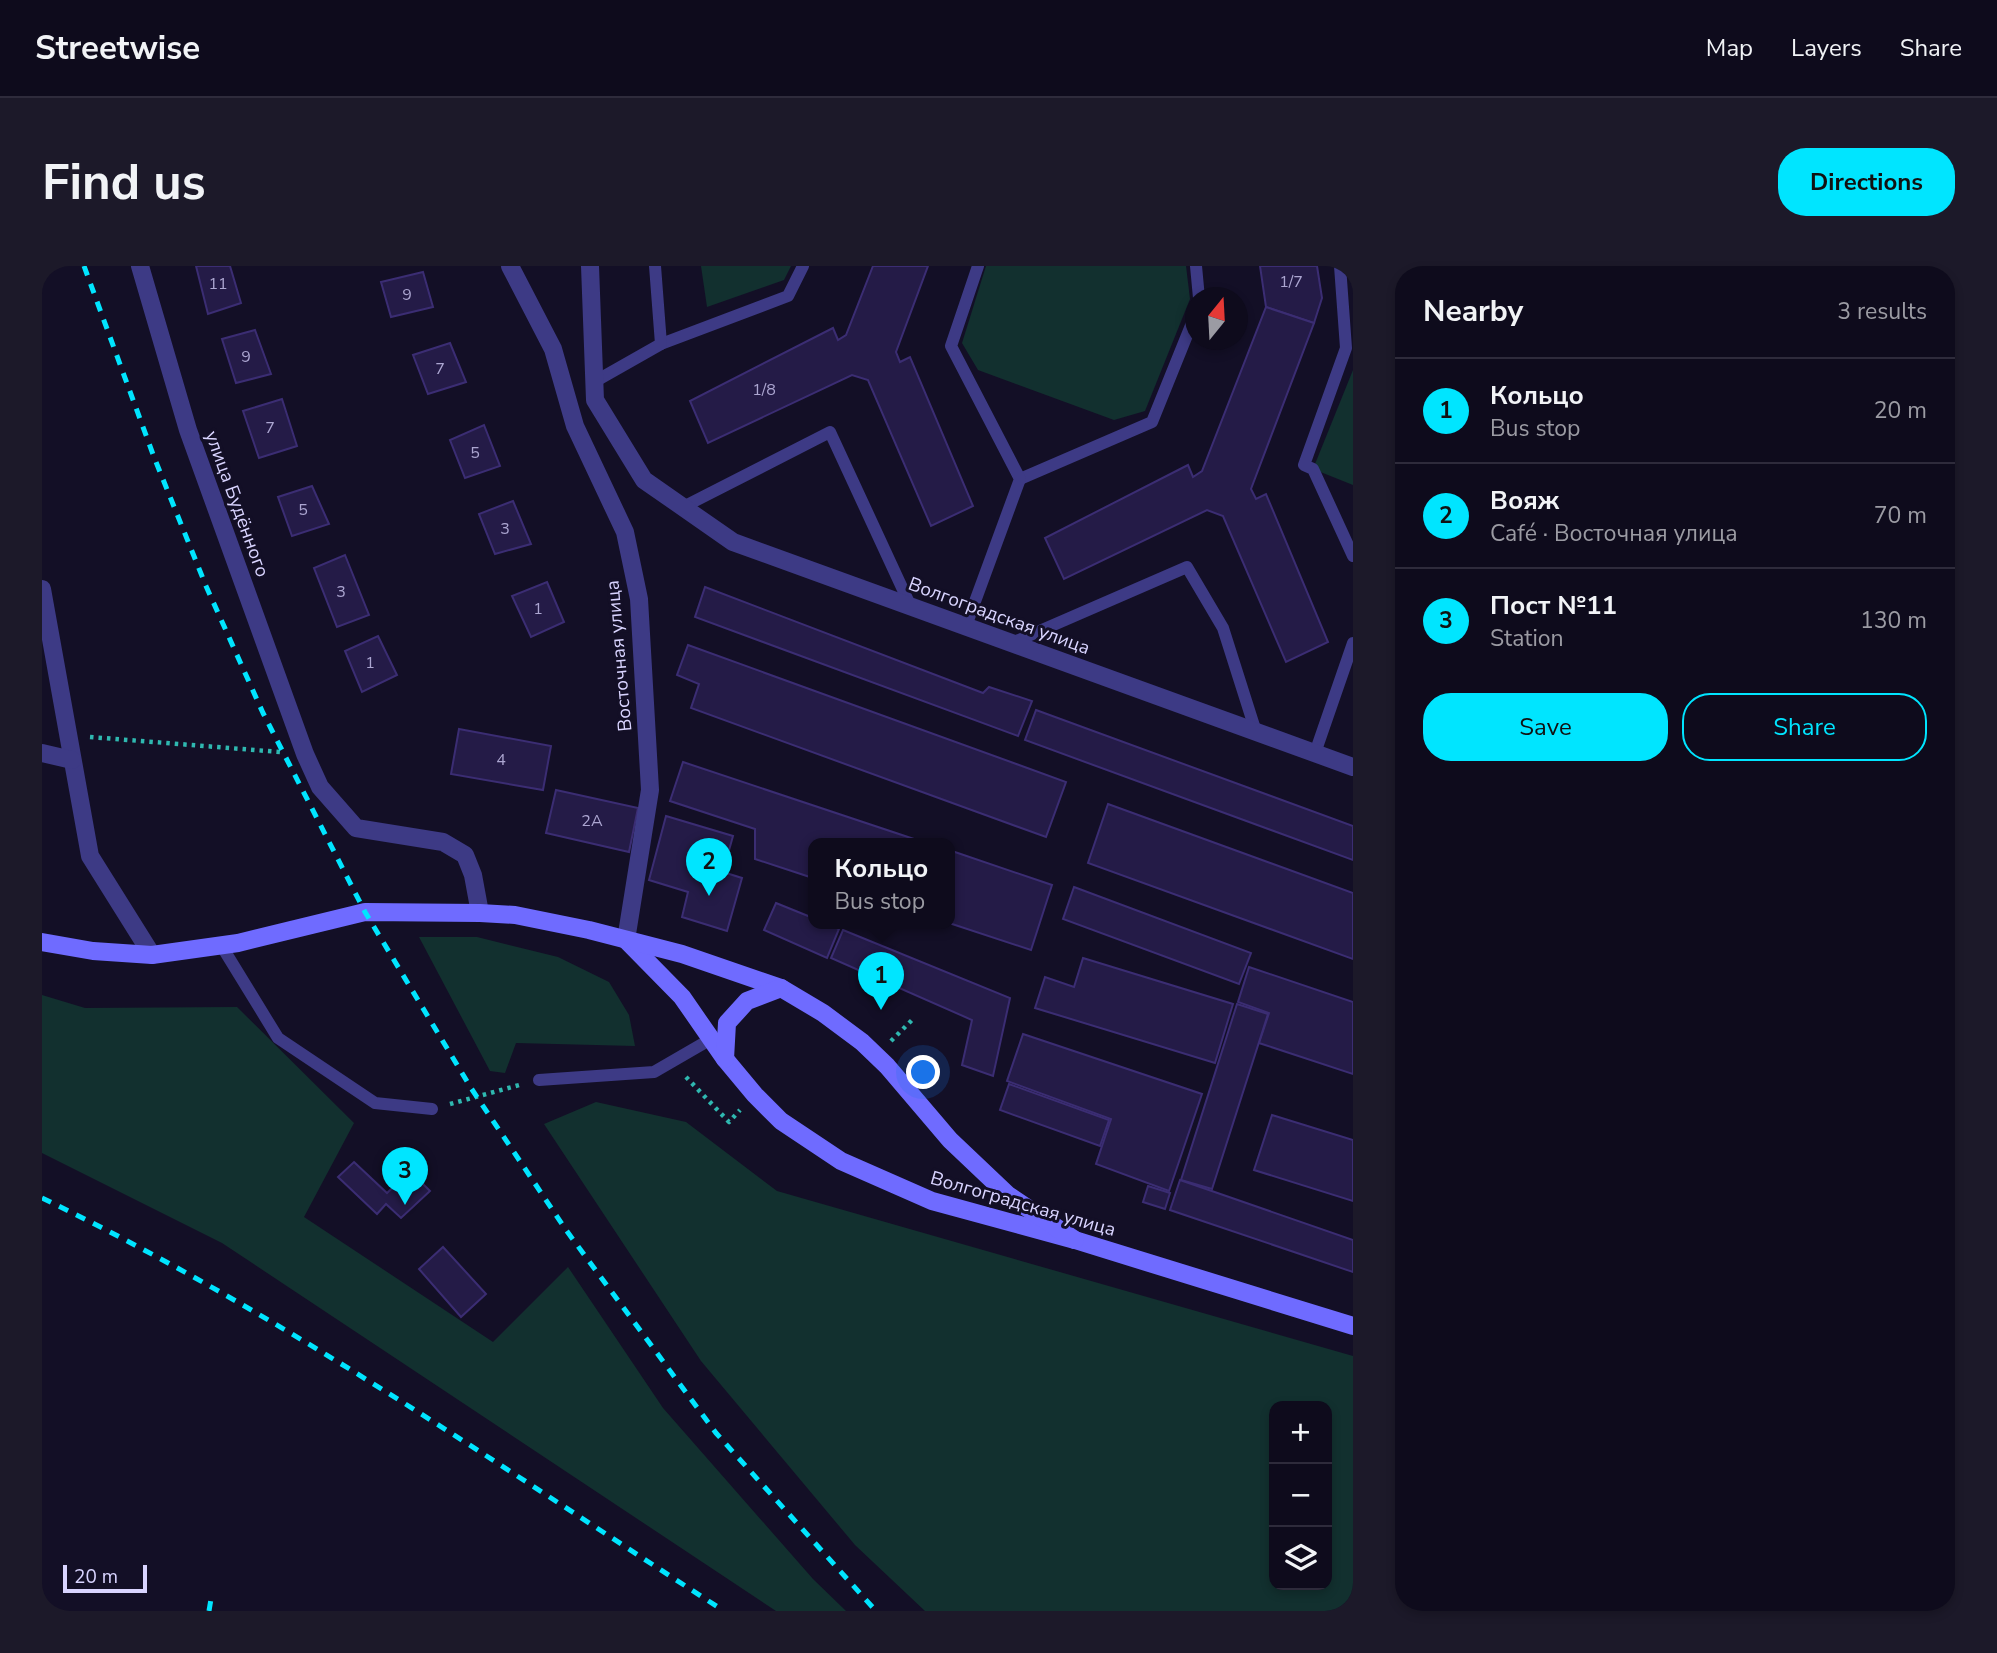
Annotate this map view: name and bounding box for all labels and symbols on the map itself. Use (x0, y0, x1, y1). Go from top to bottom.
house number: 1/7 (1279, 271, 1303, 293)
house number: 11 (208, 273, 228, 295)
house number: 9 (402, 284, 412, 306)
north arrow (1185, 287, 1248, 350)
house number: 9 (241, 346, 251, 368)
house number: 7 (435, 358, 445, 380)
house number: 1/8 (752, 379, 776, 401)
house number: 7 (265, 417, 275, 439)
street label: улица Будённого (198, 427, 276, 581)
house number: 5 (470, 442, 480, 464)
house number: 5 (298, 499, 308, 521)
house number: 3 (500, 518, 510, 540)
street label: Волгоградская улица (904, 571, 1094, 661)
street label: Восточная улица (599, 579, 639, 733)
house number: 3 (336, 581, 346, 603)
house number: 1 (533, 598, 543, 620)
house number: 1 (365, 652, 375, 674)
house number: 4 (496, 749, 506, 771)
house number: 2А (581, 810, 603, 832)
pin: 2 (686, 838, 732, 896)
pin: 1 (858, 952, 904, 1010)
your location (906, 1055, 940, 1089)
pin: 3 (382, 1147, 428, 1205)
street label: Волгоградская улица (927, 1165, 1119, 1243)
scale bar (63, 1562, 147, 1594)

